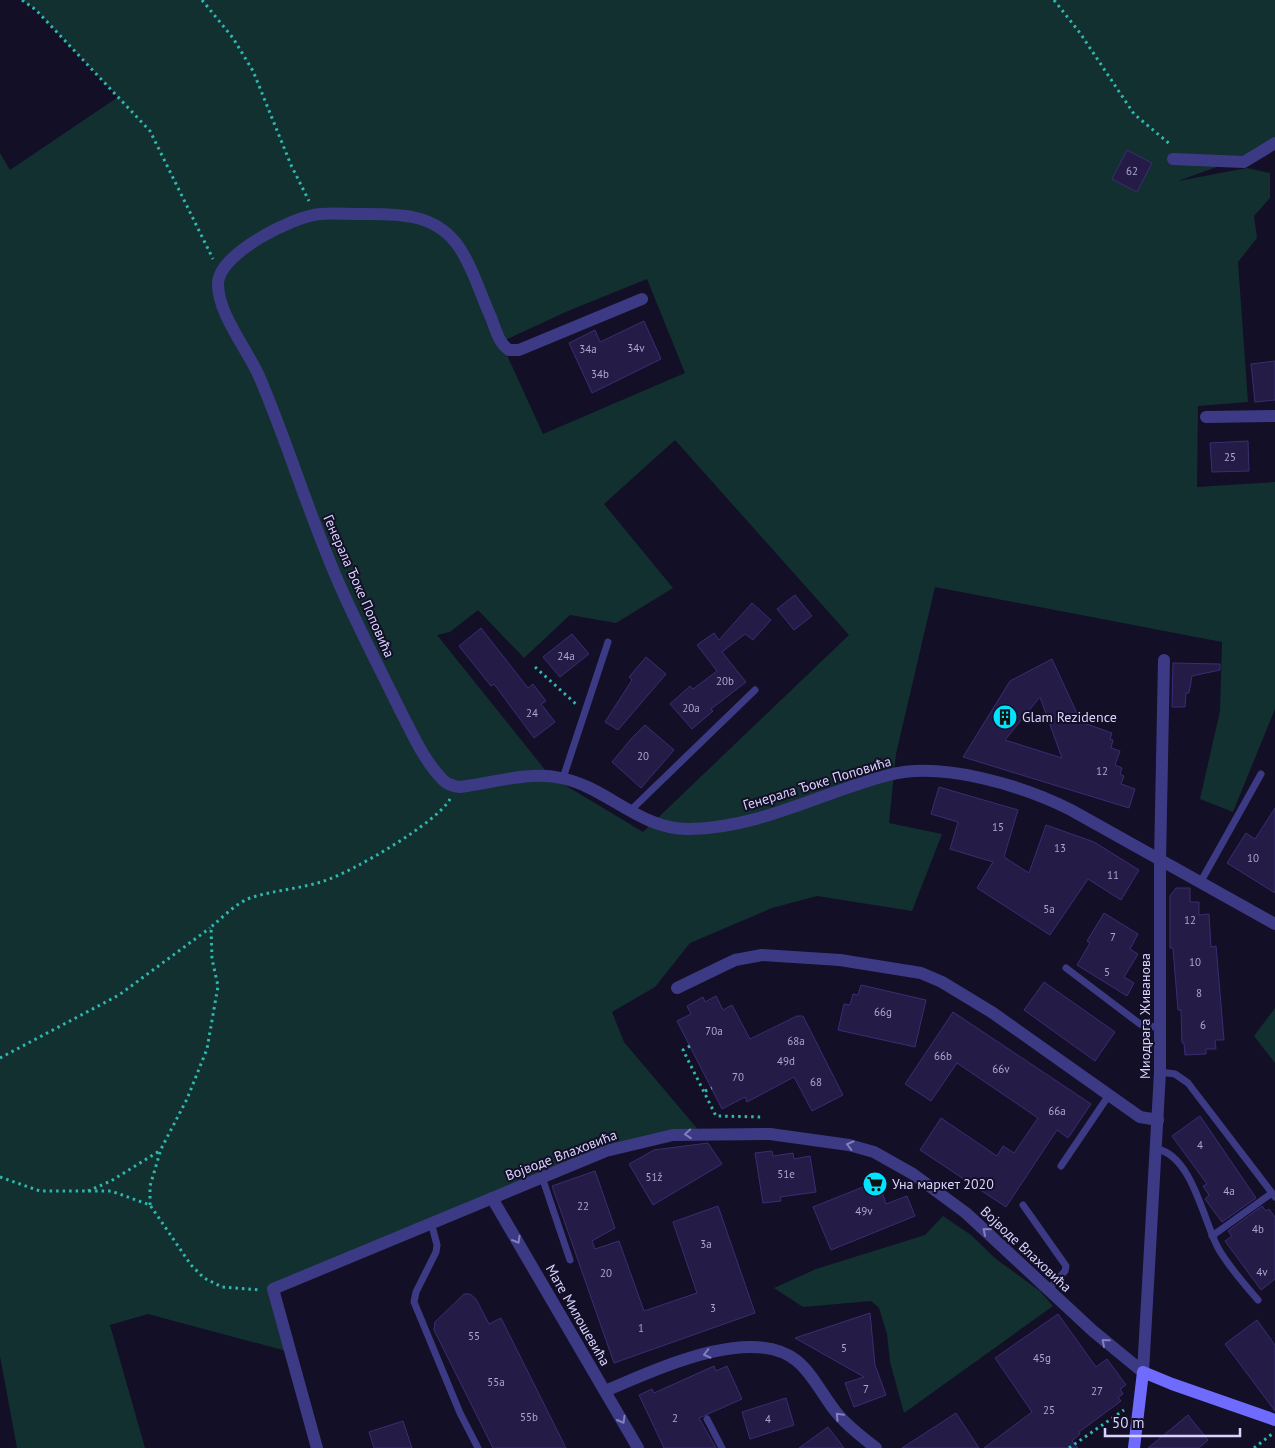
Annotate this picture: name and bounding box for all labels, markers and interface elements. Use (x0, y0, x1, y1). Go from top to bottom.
house number: 62 (1126, 164, 1138, 178)
house number: 34v (627, 341, 645, 355)
house number: 34a (579, 342, 597, 356)
house number: 34b (591, 367, 609, 381)
house number: 25 (1224, 450, 1236, 464)
street label: Генерала Ђоке Поповића (319, 512, 399, 660)
house number: 24a (557, 649, 575, 663)
house number: 20b (716, 674, 734, 688)
house number: 20a (682, 701, 700, 715)
building icon: Glam Rezidence (992, 704, 1018, 730)
house number: 24 (526, 706, 538, 720)
place label: Glam Rezidence (1022, 708, 1117, 726)
house number: 20 (637, 749, 649, 763)
street label: Генерала Ђоке Поповића (741, 752, 893, 814)
house number: 12 (1096, 764, 1108, 778)
house number: 15 (992, 820, 1004, 834)
house number: 13 (1054, 841, 1066, 855)
house number: 10 (1247, 851, 1259, 865)
house number: 11 (1107, 868, 1119, 882)
house number: 5a (1043, 902, 1055, 916)
house number: 12 (1184, 913, 1196, 927)
house number: 7 (1110, 930, 1116, 944)
street label: Миодрага Живанова (1136, 953, 1154, 1079)
house number: 10 (1189, 955, 1201, 969)
house number: 5 (1104, 965, 1110, 979)
house number: 8 (1196, 986, 1202, 1000)
house number: 66g (874, 1005, 892, 1019)
house number: 6 (1200, 1018, 1206, 1032)
house number: 70a (705, 1024, 723, 1038)
house number: 68a (787, 1034, 805, 1048)
house number: 66b (934, 1049, 952, 1063)
house number: 49d (777, 1054, 795, 1068)
house number: 66v (992, 1062, 1010, 1076)
house number: 70 (732, 1070, 744, 1084)
house number: 68 (810, 1075, 822, 1089)
house number: 66a (1048, 1104, 1066, 1118)
street label: Војводе Влаховића (503, 1125, 619, 1185)
one-way arrow (684, 1128, 692, 1139)
house number: 4 (1197, 1138, 1203, 1152)
one-way arrow (845, 1140, 854, 1151)
house number: 51e (777, 1167, 795, 1181)
house number: 51ž (646, 1170, 663, 1184)
supermarket icon: Уна маркет 2020 (862, 1171, 888, 1197)
place label: Уна маркет 2020 (892, 1175, 994, 1193)
house number: 4a (1223, 1184, 1235, 1198)
house number: 22 (577, 1199, 589, 1213)
street label: Војводе Влаховића (977, 1202, 1075, 1296)
house number: 49v (855, 1204, 873, 1218)
house number: 4b (1252, 1222, 1264, 1236)
one-way arrow (982, 1228, 991, 1237)
one-way arrow (510, 1234, 520, 1243)
house number: 3a (700, 1237, 712, 1251)
street label: Мате Милошевића (542, 1261, 614, 1369)
house number: 4v (1256, 1265, 1268, 1279)
house number: 20 (600, 1266, 612, 1280)
house number: 3 (710, 1301, 716, 1315)
house number: 1 (638, 1321, 644, 1335)
house number: 55 (468, 1329, 480, 1343)
one-way arrow (1101, 1338, 1110, 1347)
house number: 5 (841, 1341, 847, 1355)
one-way arrow (703, 1348, 711, 1359)
house number: 45g (1033, 1351, 1051, 1365)
house number: 55a (487, 1375, 505, 1389)
house number: 7 (863, 1382, 869, 1396)
house number: 27 (1091, 1384, 1103, 1398)
house number: 25 (1043, 1403, 1055, 1417)
scale bar (1105, 1406, 1240, 1438)
house number: 55b (520, 1410, 538, 1424)
house number: 2 (672, 1411, 678, 1425)
house number: 4 (765, 1412, 771, 1426)
one-way arrow (836, 1412, 845, 1421)
text: 50 m (1112, 1413, 1145, 1432)
one-way arrow (615, 1414, 625, 1423)

